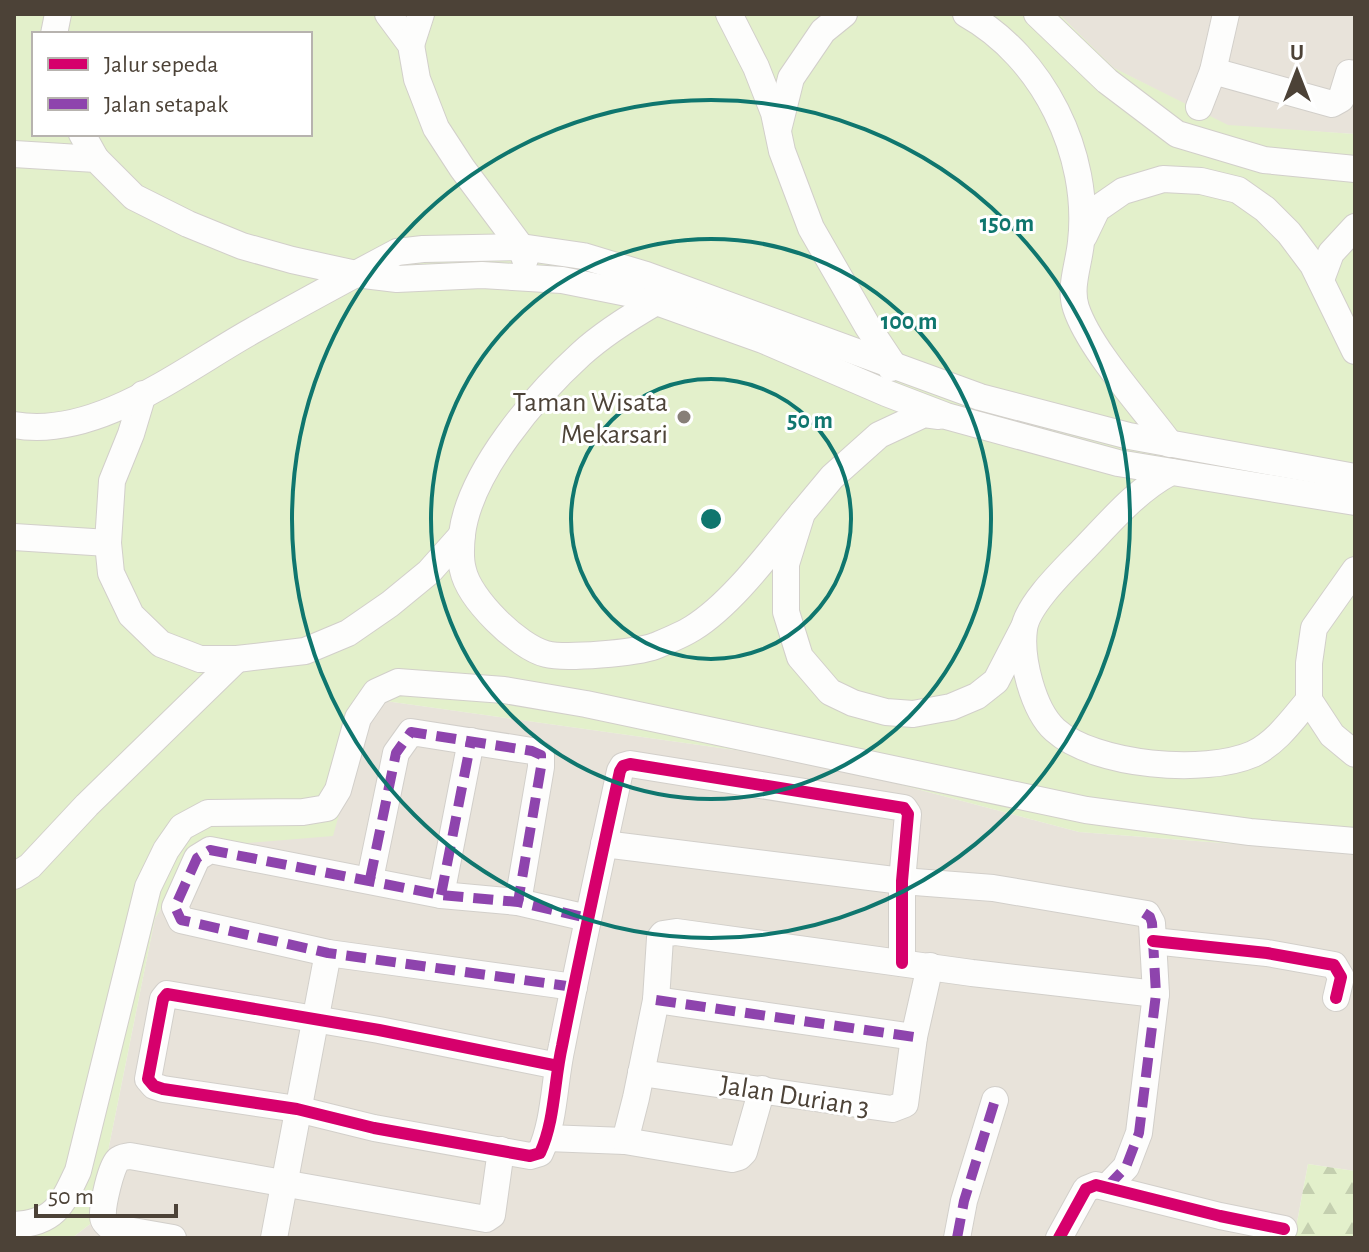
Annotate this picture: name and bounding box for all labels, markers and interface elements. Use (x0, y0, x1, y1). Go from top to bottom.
legend (32, 32, 312, 136)
north arrow (1257, 32, 1337, 112)
text: U (1290, 42, 1304, 64)
text: Jalur sepeda (104, 53, 218, 77)
text: Jalan setapak (104, 93, 228, 117)
text: 150 m (980, 212, 1034, 236)
text: 100 m (881, 310, 937, 334)
place label: Taman Wisata Mekarsari (512, 389, 668, 449)
marker: Taman Wisata Mekarsari (675, 408, 693, 426)
text: 50 m (787, 409, 833, 433)
centre of rings (697, 505, 725, 533)
street label: Jalan Durian 3 (718, 1071, 871, 1123)
scale bar (36, 1168, 176, 1218)
text: 50 m (48, 1185, 94, 1209)

